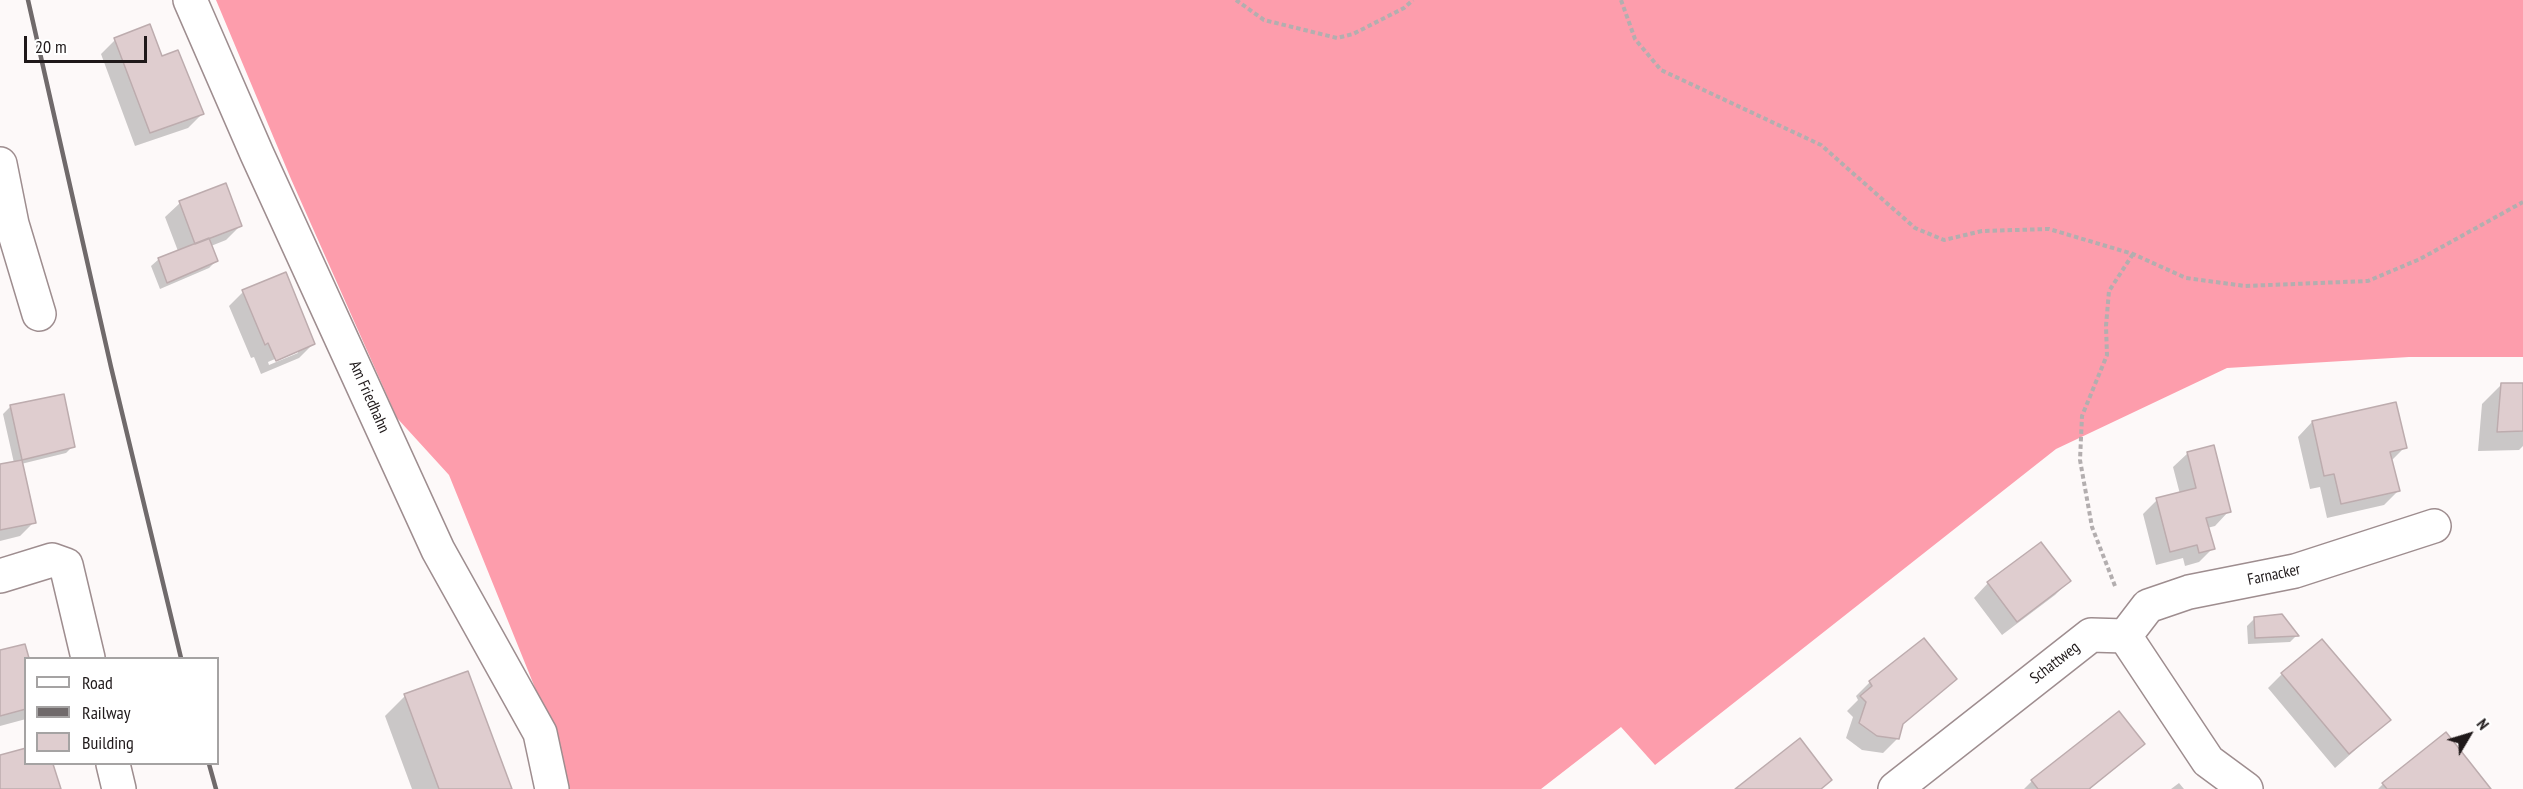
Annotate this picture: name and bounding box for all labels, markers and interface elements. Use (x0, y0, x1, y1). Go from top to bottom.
scale bar (27, 24, 150, 62)
text: 20 m (35, 35, 67, 58)
street label: Am Friedhahn (345, 358, 393, 436)
street label: Farnacker (2246, 560, 2302, 590)
street label: Schattweg (2026, 638, 2084, 688)
legend (24, 657, 219, 765)
text: Road (82, 671, 113, 694)
text: Railway (82, 701, 131, 724)
north arrow (2439, 705, 2499, 765)
text: N (2473, 714, 2494, 733)
text: Building (82, 731, 134, 754)

